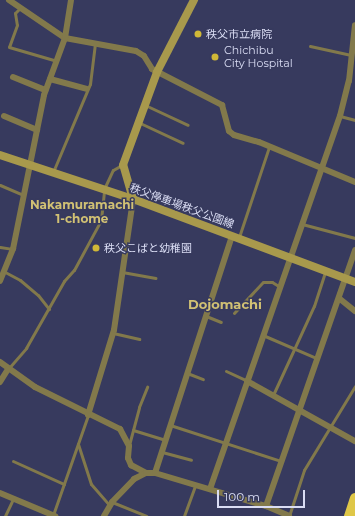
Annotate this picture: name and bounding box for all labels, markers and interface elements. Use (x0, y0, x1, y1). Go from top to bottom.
place label: 秩父市立病院 (206, 27, 272, 41)
marker: 秩父市立病院 (193, 29, 203, 39)
place label: Chichibu City Hospital (224, 44, 293, 70)
marker: Chichibu City Hospital (209, 51, 221, 63)
street label: 秩父停車場秩父公園線 (128, 181, 236, 231)
district label: Nakamuramachi 1-chome (30, 198, 134, 226)
place label: 秩父こばと幼稚園 (104, 241, 192, 255)
marker: 秩父こばと幼稚園 (91, 243, 101, 253)
district label: Dojomachi (188, 296, 262, 312)
scale bar (219, 482, 307, 508)
text: 100 m (224, 489, 260, 504)

